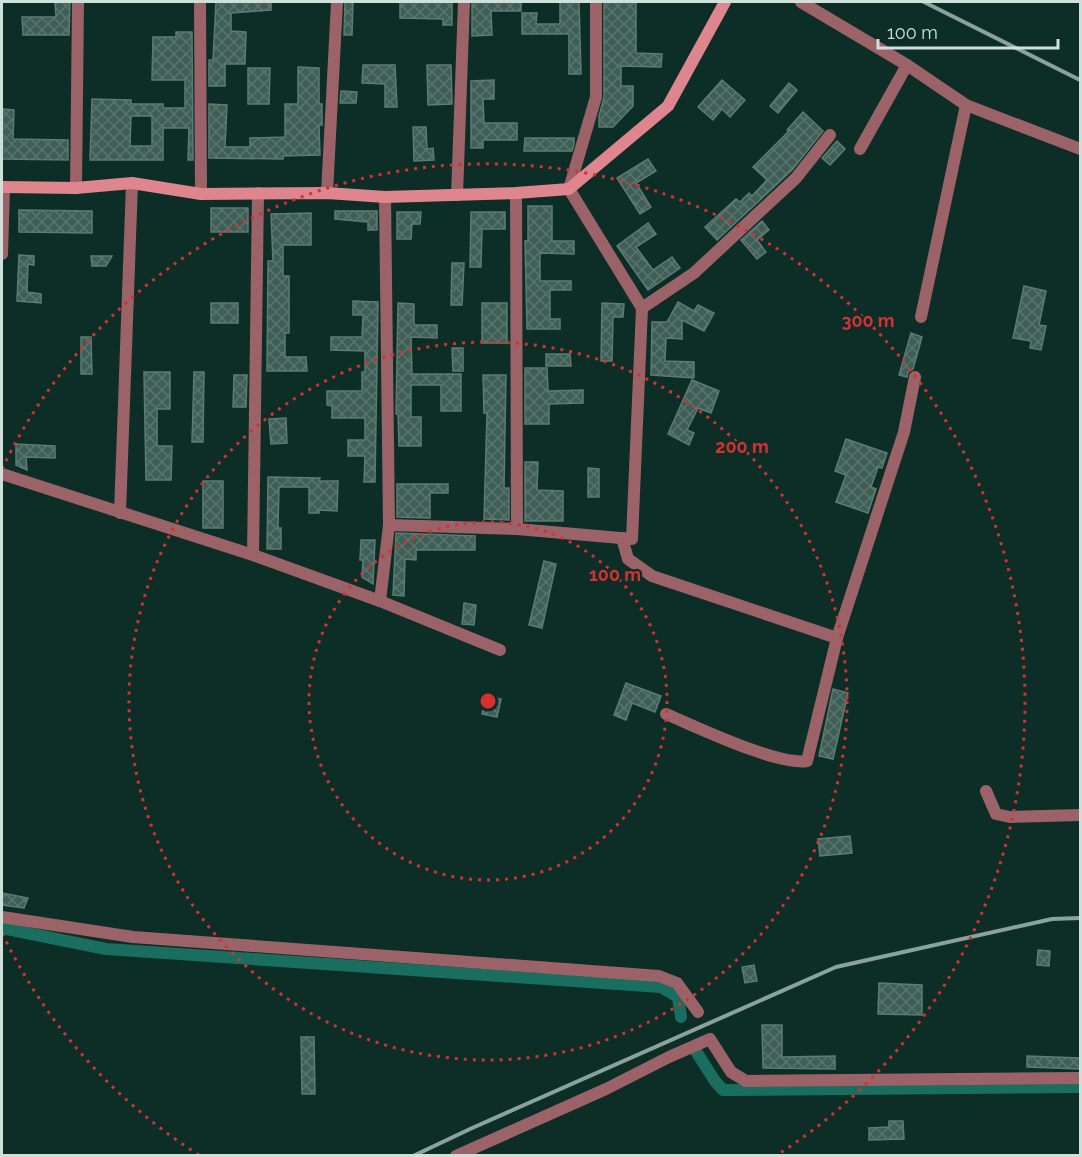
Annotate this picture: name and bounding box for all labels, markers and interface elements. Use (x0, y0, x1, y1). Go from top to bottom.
scale bar (878, 12, 1058, 50)
text: 100 m (887, 22, 938, 43)
text: 300 m (841, 310, 895, 331)
text: 200 m (715, 436, 769, 457)
text: 100 m (589, 564, 641, 585)
centre of rings (478, 691, 498, 711)

